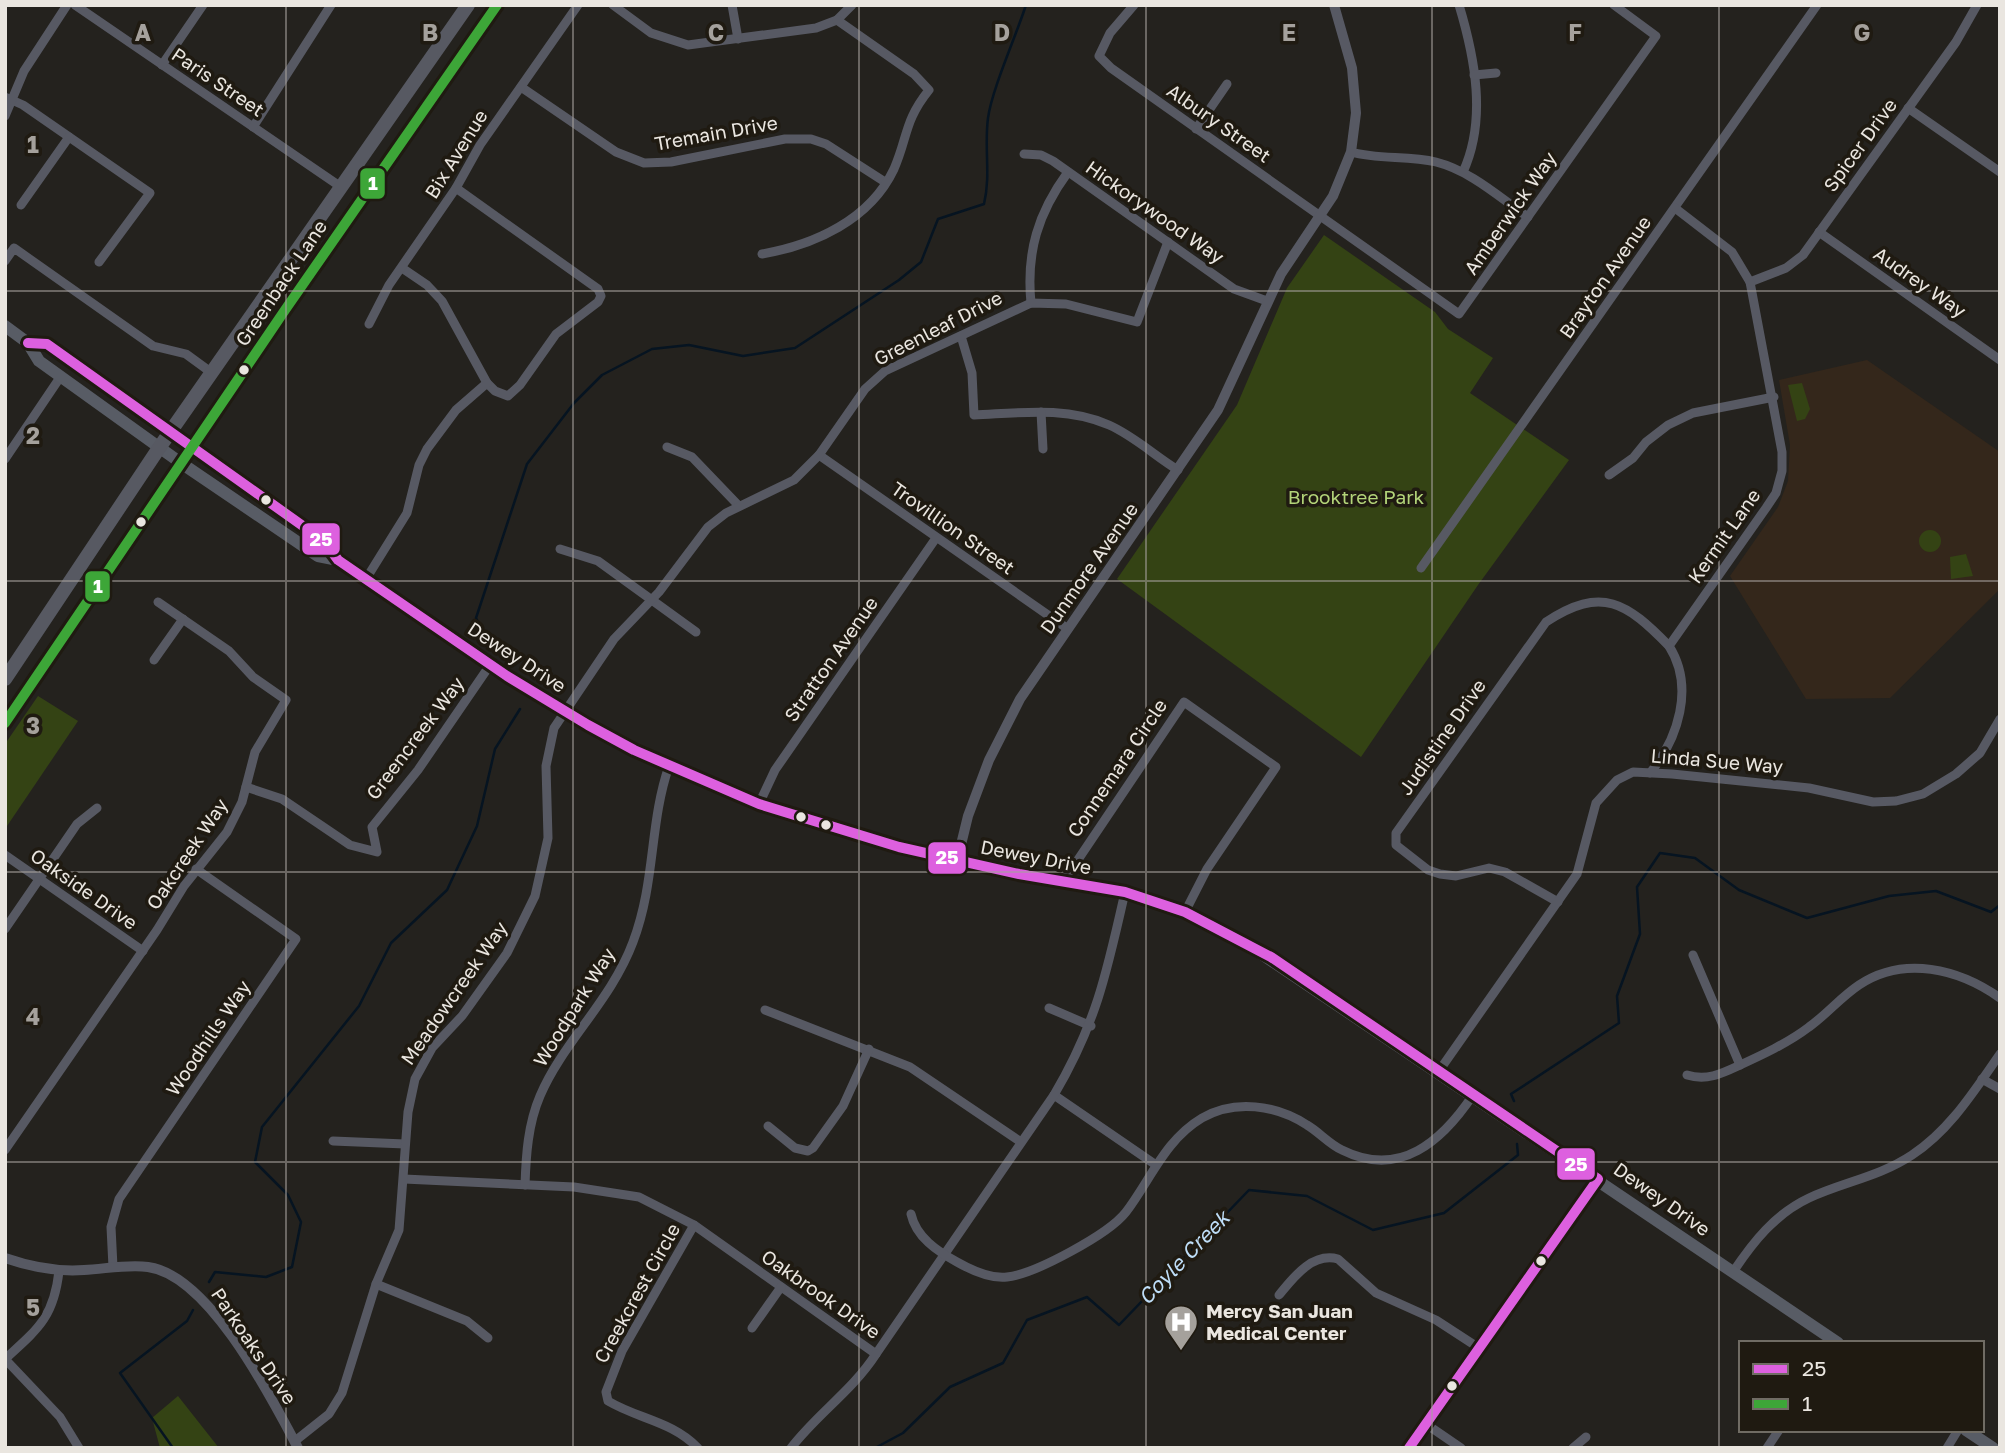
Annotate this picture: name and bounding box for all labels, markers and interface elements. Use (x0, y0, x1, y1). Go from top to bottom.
text: A (135, 18, 152, 46)
text: B (422, 18, 438, 46)
text: C (708, 18, 724, 46)
text: D (994, 18, 1010, 46)
text: E (1282, 18, 1296, 46)
text: F (1568, 18, 1582, 46)
text: G (1854, 18, 1870, 46)
street label: Paris Street (168, 42, 269, 121)
street label: Albury Street (1163, 78, 1276, 167)
street label: Spicer Drive (1818, 94, 1901, 196)
street label: Bix Avenue (419, 105, 492, 202)
street label: Tremain Drive (653, 110, 779, 155)
text: 1 (27, 130, 39, 158)
street label: Amberwick Way (1459, 147, 1561, 279)
street label: Hickorywood Way (1082, 155, 1229, 268)
line badge: 1 (359, 167, 386, 200)
text: 1 (368, 171, 378, 194)
street label: Brayton Avenue (1554, 211, 1655, 342)
street label: Greenback Lane (230, 215, 331, 350)
street label: Audrey Way (1870, 241, 1971, 322)
street label: Greenleaf Drive (870, 285, 1006, 370)
unlabelled marker (237, 363, 251, 377)
text: 2 (26, 421, 40, 449)
street label: Trovillion Street (887, 476, 1019, 579)
street label: Kermit Lane (1683, 484, 1765, 587)
park label: Brooktree Park (1288, 485, 1425, 508)
unlabelled marker (259, 493, 273, 507)
street label: Dunmore Avenue (1035, 498, 1142, 638)
unlabelled marker (134, 515, 148, 529)
line badge: 25 (301, 522, 341, 556)
text: 25 (309, 527, 333, 550)
line badge: 1 (84, 570, 111, 603)
text: 1 (93, 574, 103, 597)
street label: Stratton Avenue (779, 592, 882, 726)
street label: Dewey Drive (464, 616, 571, 697)
street label: Greencreek Way (361, 671, 469, 804)
street label: Judistine Drive (1393, 674, 1490, 799)
street label: Connemara Circle (1062, 694, 1171, 841)
text: 3 (26, 711, 40, 739)
street label: Linda Sue Way (1650, 743, 1784, 778)
street label: Oakcreek Way (141, 794, 232, 914)
unlabelled marker (794, 810, 808, 824)
unlabelled marker (819, 818, 833, 832)
street label: Dewey Drive (979, 834, 1093, 879)
line badge: 25 (927, 841, 967, 875)
street label: Oakside Drive (26, 843, 142, 934)
text: 25 (935, 845, 959, 868)
street label: Meadowcreek Way (395, 916, 512, 1069)
street label: Woodpark Way (528, 943, 619, 1070)
street label: Woodhills Way (161, 975, 255, 1100)
text: 4 (26, 1002, 40, 1030)
line badge: 25 (1556, 1147, 1596, 1181)
text: 25 (1564, 1152, 1588, 1175)
street label: Dewey Drive (1610, 1157, 1715, 1240)
water label: Coyle Creek (1132, 1203, 1236, 1310)
street label: Creekcrest Circle (589, 1219, 684, 1367)
street label: Oakbrook Drive (757, 1244, 885, 1343)
unlabelled marker (1534, 1254, 1548, 1268)
street label: Parkoaks Drive (207, 1283, 302, 1408)
text: 5 (26, 1293, 40, 1321)
place label: Mercy San Juan Medical Center (1206, 1299, 1353, 1344)
hospital icon: Mercy San Juan Medical Center (1162, 1303, 1200, 1352)
legend (1739, 1341, 1984, 1432)
text: 25 (1802, 1355, 1826, 1381)
unlabelled marker (1445, 1379, 1459, 1393)
text: 1 (1802, 1390, 1812, 1416)

